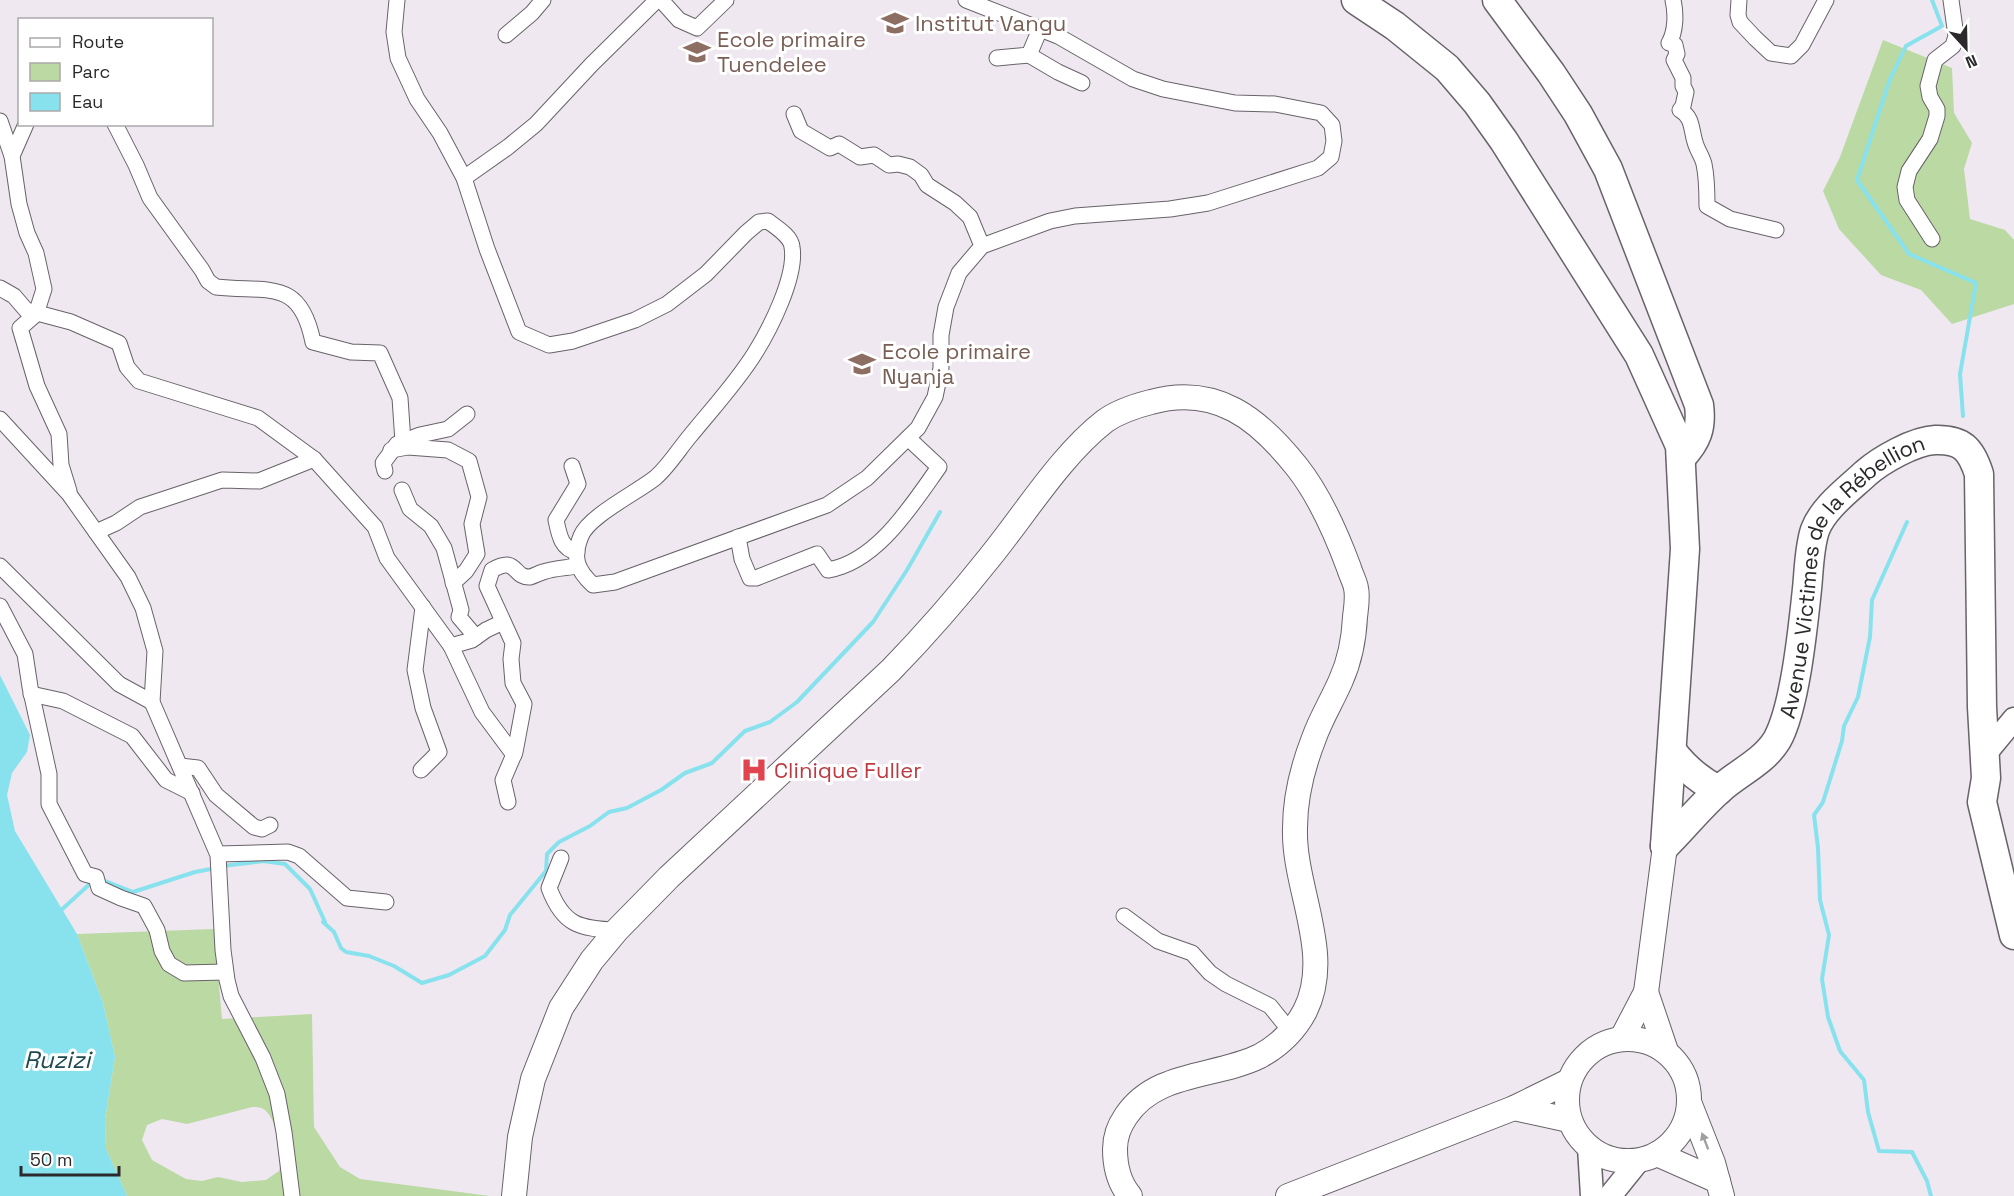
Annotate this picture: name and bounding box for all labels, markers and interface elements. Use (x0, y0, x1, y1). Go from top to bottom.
school or university icon: Institut Vangu (880, 8, 910, 38)
place label: Institut Vangu (915, 9, 1066, 37)
legend (18, 18, 213, 126)
north arrow (1936, 18, 1996, 78)
place label: Ecole primaire Tuendelee (717, 25, 866, 78)
text: Route (72, 30, 124, 53)
school or university icon: Ecole primaire Tuendelee (682, 37, 712, 67)
text: N (1963, 50, 1980, 73)
text: Parc (72, 60, 110, 83)
text: Eau (72, 90, 103, 113)
place label: Ecole primaire Nyanja (882, 337, 1031, 390)
school or university icon: Ecole primaire Nyanja (847, 349, 877, 379)
street label: Avenue Victimes de la Rébellion (1773, 428, 1928, 721)
hospital icon: Clinique Fuller (739, 755, 769, 785)
place label: Clinique Fuller (774, 756, 922, 784)
water label: Ruzizi (24, 1044, 93, 1075)
one-way arrow (1700, 1132, 1710, 1150)
scale bar (21, 1139, 118, 1177)
text: 50 m (30, 1148, 72, 1171)

